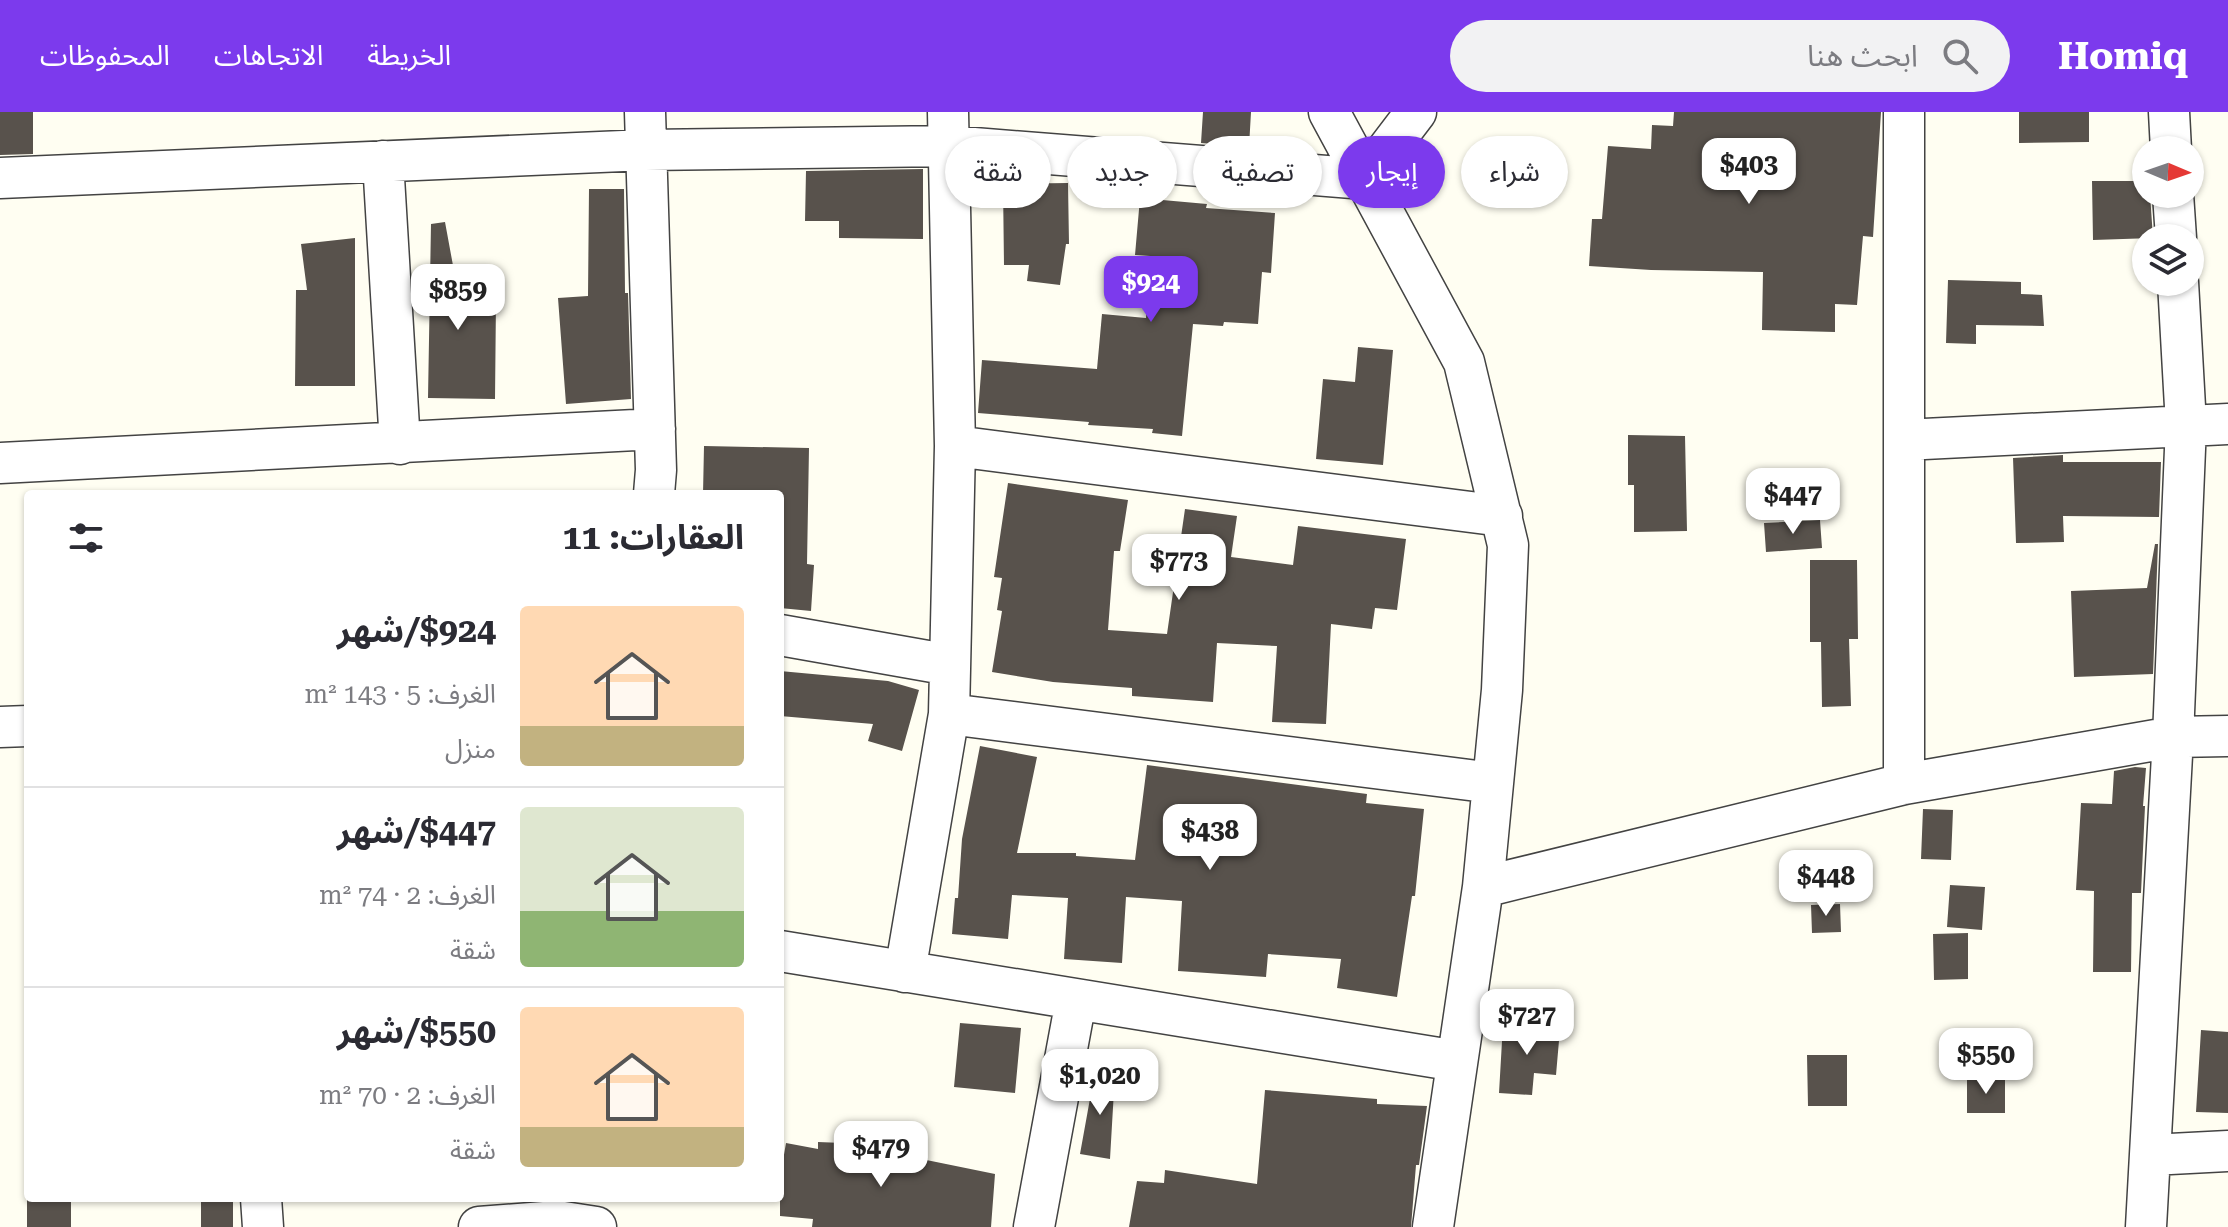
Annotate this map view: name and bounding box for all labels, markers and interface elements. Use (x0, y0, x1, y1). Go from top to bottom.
search box (1450, 20, 2010, 92)
icon: search (1938, 34, 1982, 78)
text: Homiq (2058, 34, 2188, 78)
text: ابحث هنا (1807, 38, 1918, 73)
text: المحفوظات (40, 39, 170, 72)
text: الاتجاهات (214, 39, 323, 72)
text: الخريطة (367, 39, 451, 72)
chip: شقة (945, 136, 1051, 208)
chip: جديد (1067, 136, 1177, 208)
chip: تصفية (1193, 136, 1322, 208)
chip: إيجار (1338, 136, 1445, 208)
chip: شراء (1461, 136, 1568, 208)
north arrow (2132, 136, 2204, 208)
map controls (2132, 136, 2204, 296)
pin: $403 (1702, 138, 1796, 206)
text: $403 (1720, 149, 1778, 179)
button: layers (2132, 224, 2204, 296)
pin: $924 (1104, 256, 1198, 324)
pin: $859 (411, 264, 505, 332)
text: $924 (1122, 267, 1180, 297)
text: $859 (429, 275, 487, 305)
pin: $447 (1746, 468, 1840, 536)
text: $447 (1764, 479, 1822, 509)
icon: filters (64, 516, 108, 560)
text: العقارات: 11 (563, 517, 744, 557)
pin: $773 (1132, 534, 1226, 602)
text: $773 (1150, 545, 1208, 575)
text: $924/شهر (337, 610, 496, 650)
icon: home (584, 638, 680, 734)
text: الغرف: 5 · 143 m² (304, 679, 496, 709)
text: منزل (445, 734, 496, 764)
pin: $438 (1163, 804, 1257, 872)
text: $447/شهر (337, 811, 496, 851)
text: $438 (1181, 815, 1239, 845)
icon: home (584, 839, 680, 935)
pin: $448 (1779, 850, 1873, 918)
text: $448 (1797, 861, 1855, 891)
text: الغرف: 2 · 74 m² (319, 880, 496, 910)
text: شقة (450, 935, 496, 965)
pin: $727 (1480, 989, 1574, 1057)
text: $727 (1498, 1000, 1556, 1030)
text: $550/شهر (337, 1011, 496, 1051)
pin: $550 (1939, 1028, 2033, 1096)
icon: home (584, 1039, 680, 1135)
text: $550 (1957, 1039, 2015, 1069)
pin: $1,020 (1035, 1049, 1165, 1117)
text: $1,020 (1059, 1060, 1141, 1090)
text: الغرف: 2 · 70 m² (319, 1080, 496, 1110)
pin: $479 (834, 1121, 928, 1189)
text: $479 (852, 1132, 910, 1162)
text: شقة (450, 1135, 496, 1165)

